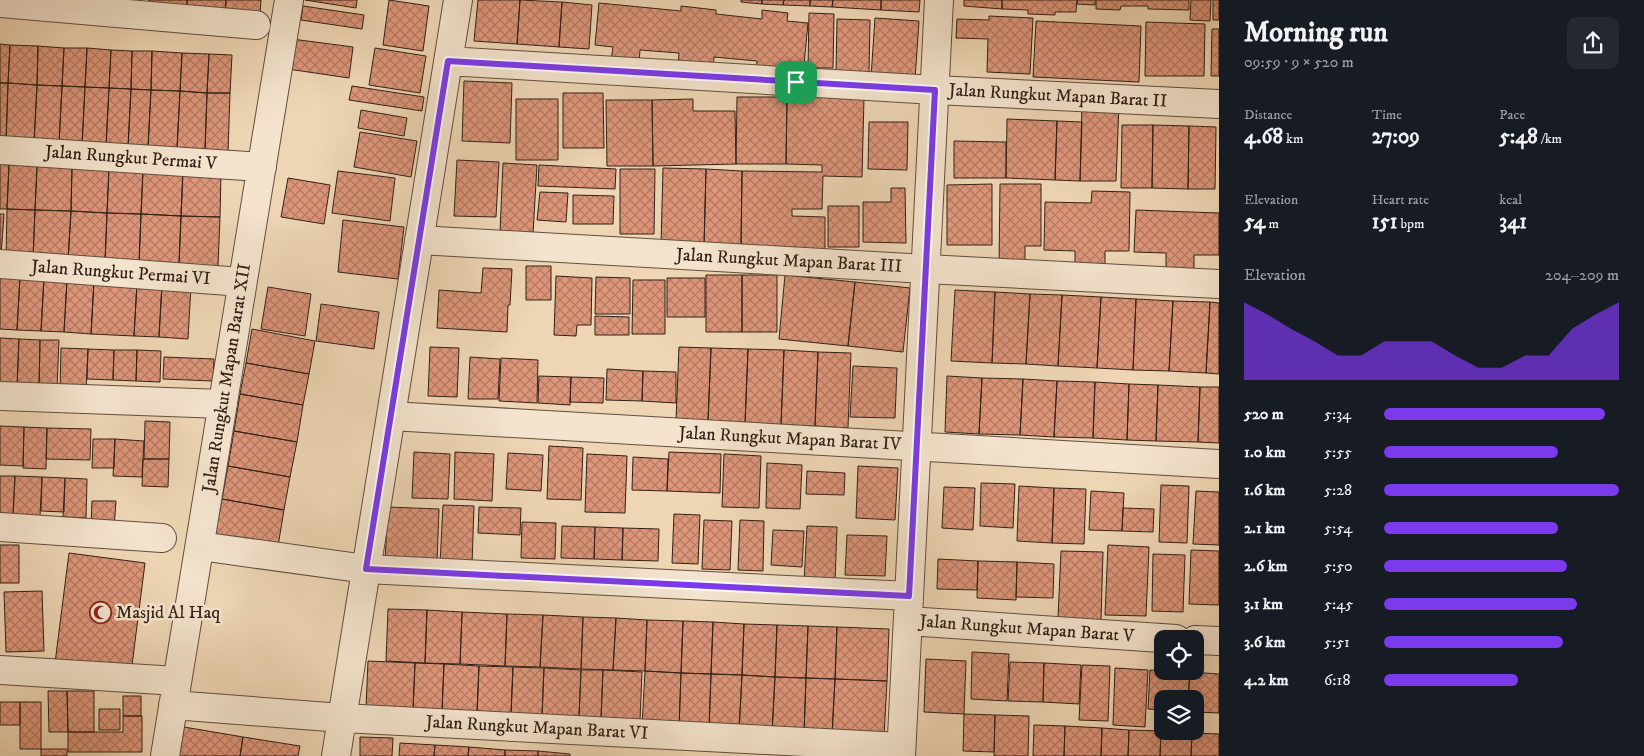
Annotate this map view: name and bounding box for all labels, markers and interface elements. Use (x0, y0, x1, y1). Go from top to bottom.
text: Morning run (1244, 15, 1388, 50)
button: share (1567, 17, 1619, 69)
text: 09:59 · 9 × 520 m (1244, 52, 1354, 72)
pin (775, 61, 817, 103)
icon: arrive (782, 68, 810, 96)
street label: Jalan Rungkut Mapan Barat II (946, 79, 1168, 113)
text: Distance (1244, 106, 1292, 124)
text: Time (1372, 106, 1402, 124)
text: Pace (1499, 106, 1525, 124)
text: 4.68 (1244, 124, 1283, 150)
text: 27:09 (1372, 124, 1420, 150)
text: 5:48 (1499, 124, 1538, 150)
text: km (1283, 130, 1303, 148)
text: /km (1538, 130, 1562, 148)
street label: Jalan Rungkut Permai V (42, 141, 218, 175)
text: Elevation (1244, 191, 1298, 209)
text: Heart rate (1372, 191, 1429, 209)
text: kcal (1499, 191, 1522, 209)
text: 54 (1244, 209, 1265, 235)
text: 151 (1372, 209, 1397, 235)
text: 341 (1499, 209, 1527, 235)
text: m (1265, 215, 1279, 233)
text: bpm (1397, 215, 1425, 233)
street label: Jalan Rungkut Mapan Barat III (674, 244, 902, 278)
street label: Jalan Rungkut Permai VI (29, 256, 211, 290)
street label: Jalan Rungkut Mapan Barat XII (198, 262, 256, 496)
text: Elevation (1244, 265, 1306, 285)
text: 204–209 m (1545, 265, 1619, 285)
text: 520 m (1244, 404, 1284, 424)
text: 5:34 (1324, 404, 1351, 424)
street label: Jalan Rungkut Mapan Barat IV (676, 422, 902, 456)
text: 1.0 km (1244, 442, 1286, 462)
text: 5:55 (1324, 442, 1352, 462)
text: 1.6 km (1244, 480, 1285, 500)
text: 5:28 (1324, 480, 1352, 500)
text: 2.1 km (1244, 518, 1285, 538)
text: 5:54 (1324, 518, 1352, 538)
text: 2.6 km (1244, 556, 1288, 576)
text: 5:50 (1324, 556, 1353, 576)
text: 3.1 km (1244, 594, 1283, 614)
text: 5:45 (1324, 594, 1353, 614)
mosque icon: Masjid Al Haq (88, 601, 112, 625)
place label: Masjid Al Haq (116, 602, 221, 624)
street label: Jalan Rungkut Mapan Barat V (917, 610, 1136, 648)
map controls (1154, 630, 1204, 740)
button: locate (1154, 630, 1204, 680)
text: 3.6 km (1244, 632, 1285, 652)
text: 5:51 (1324, 632, 1350, 652)
text: 4.2 km (1244, 670, 1289, 690)
text: 6:18 (1324, 670, 1350, 690)
button: layers (1154, 690, 1204, 740)
street label: Jalan Rungkut Mapan Barat VI (423, 711, 649, 745)

